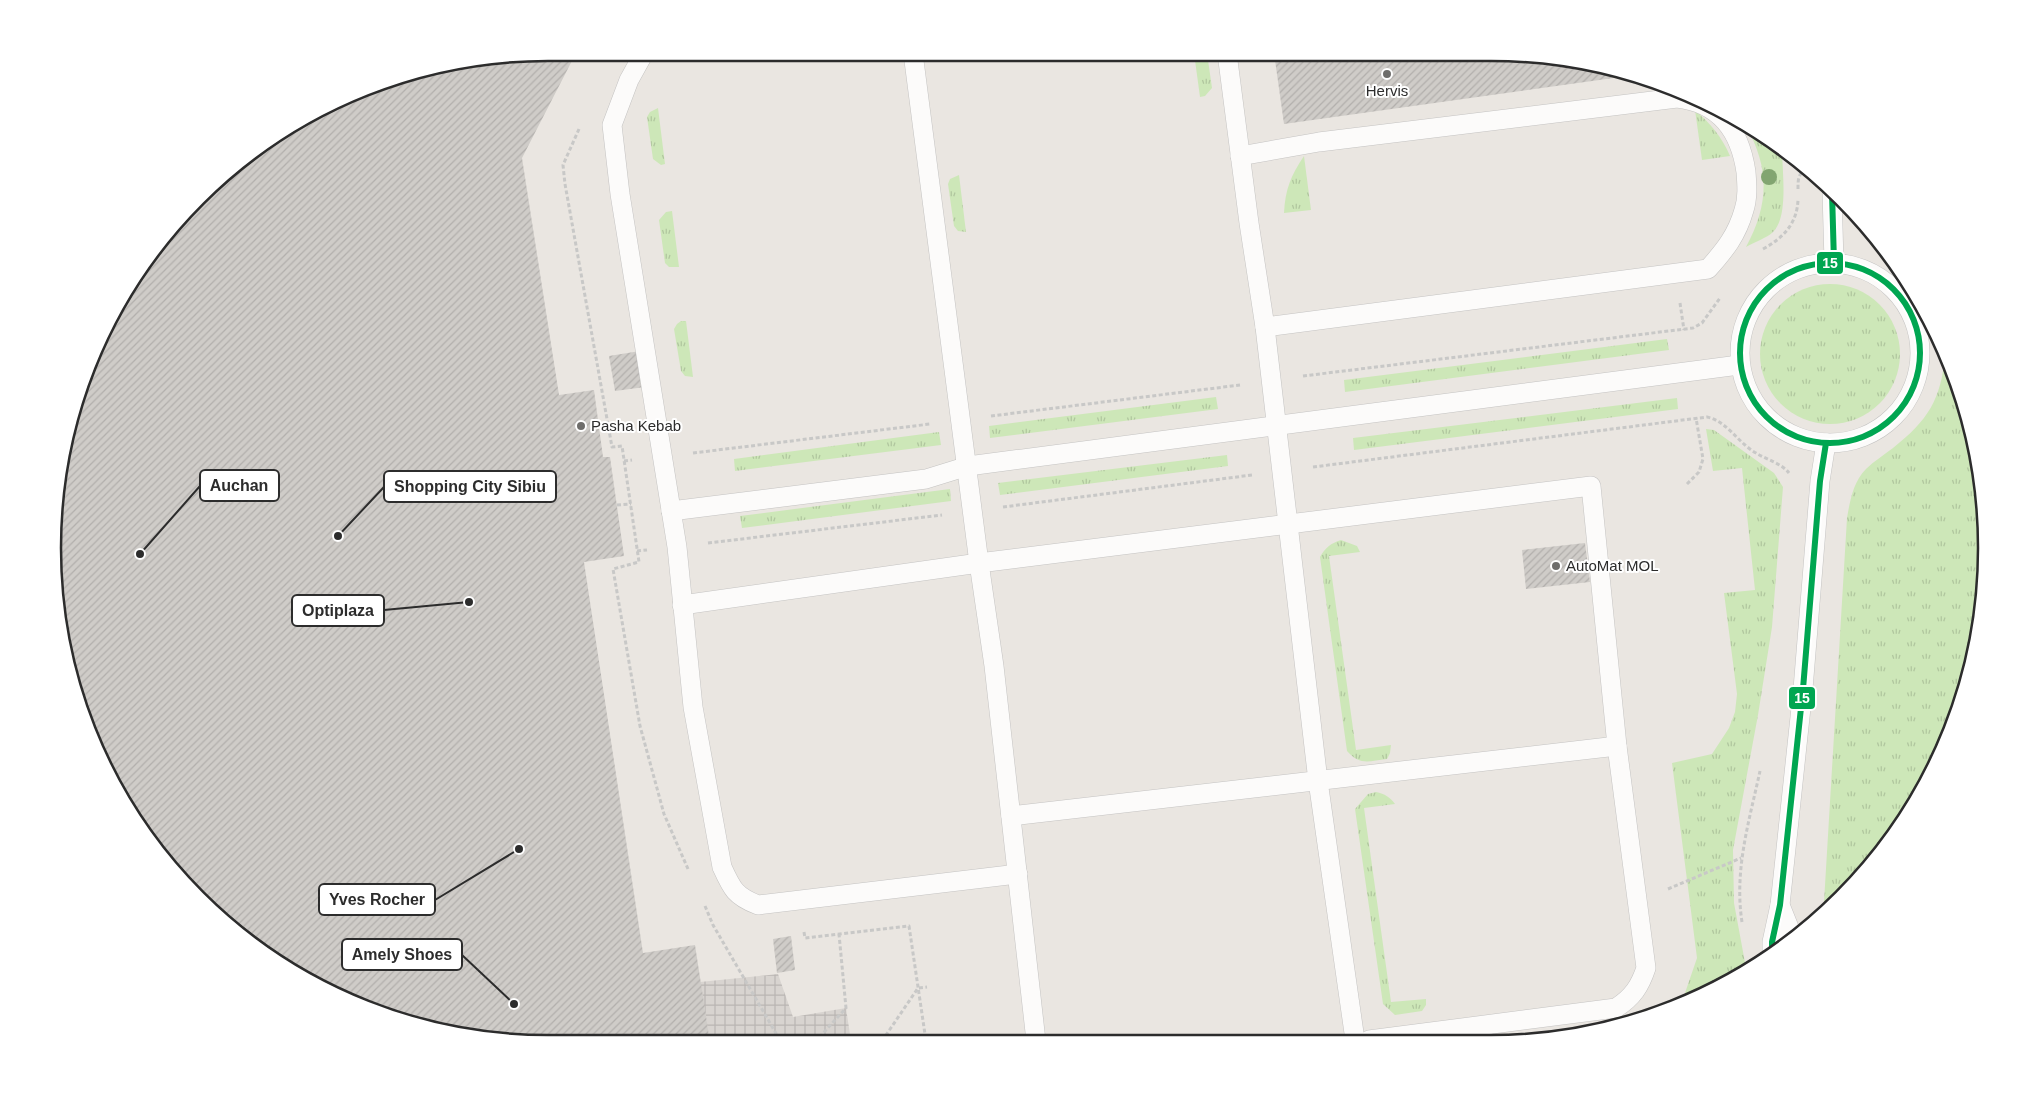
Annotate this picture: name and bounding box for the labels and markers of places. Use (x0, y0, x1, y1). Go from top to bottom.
marker: Hervis (1381, 68, 1393, 80)
place label: Hervis (1366, 82, 1408, 99)
place label: Pasha Kebab (591, 417, 681, 434)
marker: Pasha Kebab (575, 420, 587, 432)
callout: Auchan (200, 470, 279, 501)
callout: Shopping City Sibiu (384, 471, 556, 502)
place label: AutoMat MOL (1566, 557, 1659, 574)
marker: AutoMat MOL (1550, 560, 1562, 572)
callout: Optiplaza (292, 595, 384, 626)
callout: Yves Rocher (319, 884, 435, 915)
callout: Amely Shoes (342, 939, 462, 970)

